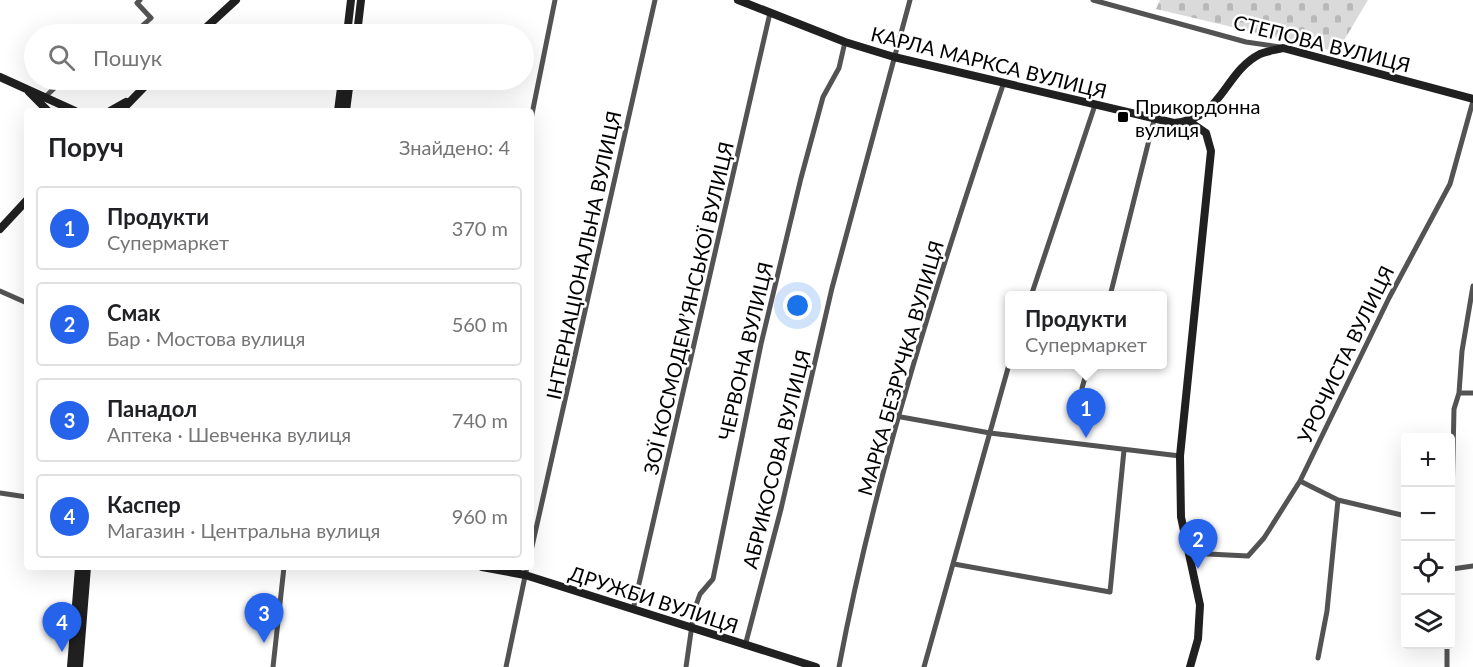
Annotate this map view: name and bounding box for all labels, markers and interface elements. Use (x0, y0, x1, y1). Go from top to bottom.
street label: СТЕПОВА ВУЛИЦЯ (1231, 9, 1413, 77)
street label: КАРЛА МАРКСА ВУЛИЦЯ (869, 21, 1109, 103)
search box (24, 24, 534, 90)
icon: search (45, 41, 78, 74)
text: Пошук (93, 44, 162, 71)
place label: Прикордонна вулиця (1135, 94, 1260, 141)
street label: ІНТЕРНАЦІОНАЛЬНА ВУЛИЦЯ (541, 108, 625, 402)
marker: Прикордонна вулиця (1116, 110, 1130, 124)
text: Поруч (48, 131, 124, 163)
text: Знайдено: 4 (399, 135, 510, 159)
street label: ЗОЇ КОСМОДЕМ’ЯНСЬКОЇ ВУЛИЦЯ (638, 139, 738, 477)
text: Продукти (107, 203, 209, 230)
text: 1 (64, 216, 75, 240)
text: 370 m (452, 216, 508, 240)
text: Супермаркет (107, 230, 229, 254)
street label: МАРКА БЕЗРУЧКА ВУЛИЦЯ (852, 238, 948, 498)
street label: ЧЕРВОНА ВУЛИЦЯ (713, 259, 777, 443)
street label: УРОЧИСТА ВУЛИЦЯ (1292, 262, 1398, 446)
your location (783, 291, 812, 320)
popup (1005, 291, 1167, 369)
text: Смак (107, 299, 160, 326)
text: Продукти (1025, 305, 1127, 332)
text: 2 (64, 312, 75, 336)
text: 560 m (452, 312, 508, 336)
text: Бар · Мостова вулиця (107, 326, 305, 350)
text: Супермаркет (1025, 332, 1147, 356)
street label: АБРИКОСОВА ВУЛИЦЯ (737, 347, 815, 571)
pin: 1 (1066, 388, 1106, 438)
text: Панадол (107, 395, 197, 422)
text: 3 (64, 408, 75, 432)
text: 740 m (452, 408, 508, 432)
text: Аптека · Шевченка вулиця (107, 422, 351, 446)
map controls (1401, 433, 1455, 649)
button: + (1401, 433, 1455, 487)
button: − (1401, 487, 1455, 541)
text: Каспер (107, 491, 181, 518)
text: 4 (64, 504, 75, 528)
text: 960 m (452, 504, 508, 528)
text: Магазин · Центральна вулиця (107, 518, 380, 542)
pin: 2 (1178, 520, 1218, 569)
button: locate (1401, 541, 1455, 595)
street label: ДРУЖБИ ВУЛИЦЯ (566, 560, 742, 638)
pin: 3 (244, 594, 284, 643)
button: layers (1401, 595, 1455, 649)
pin: 4 (42, 602, 82, 652)

